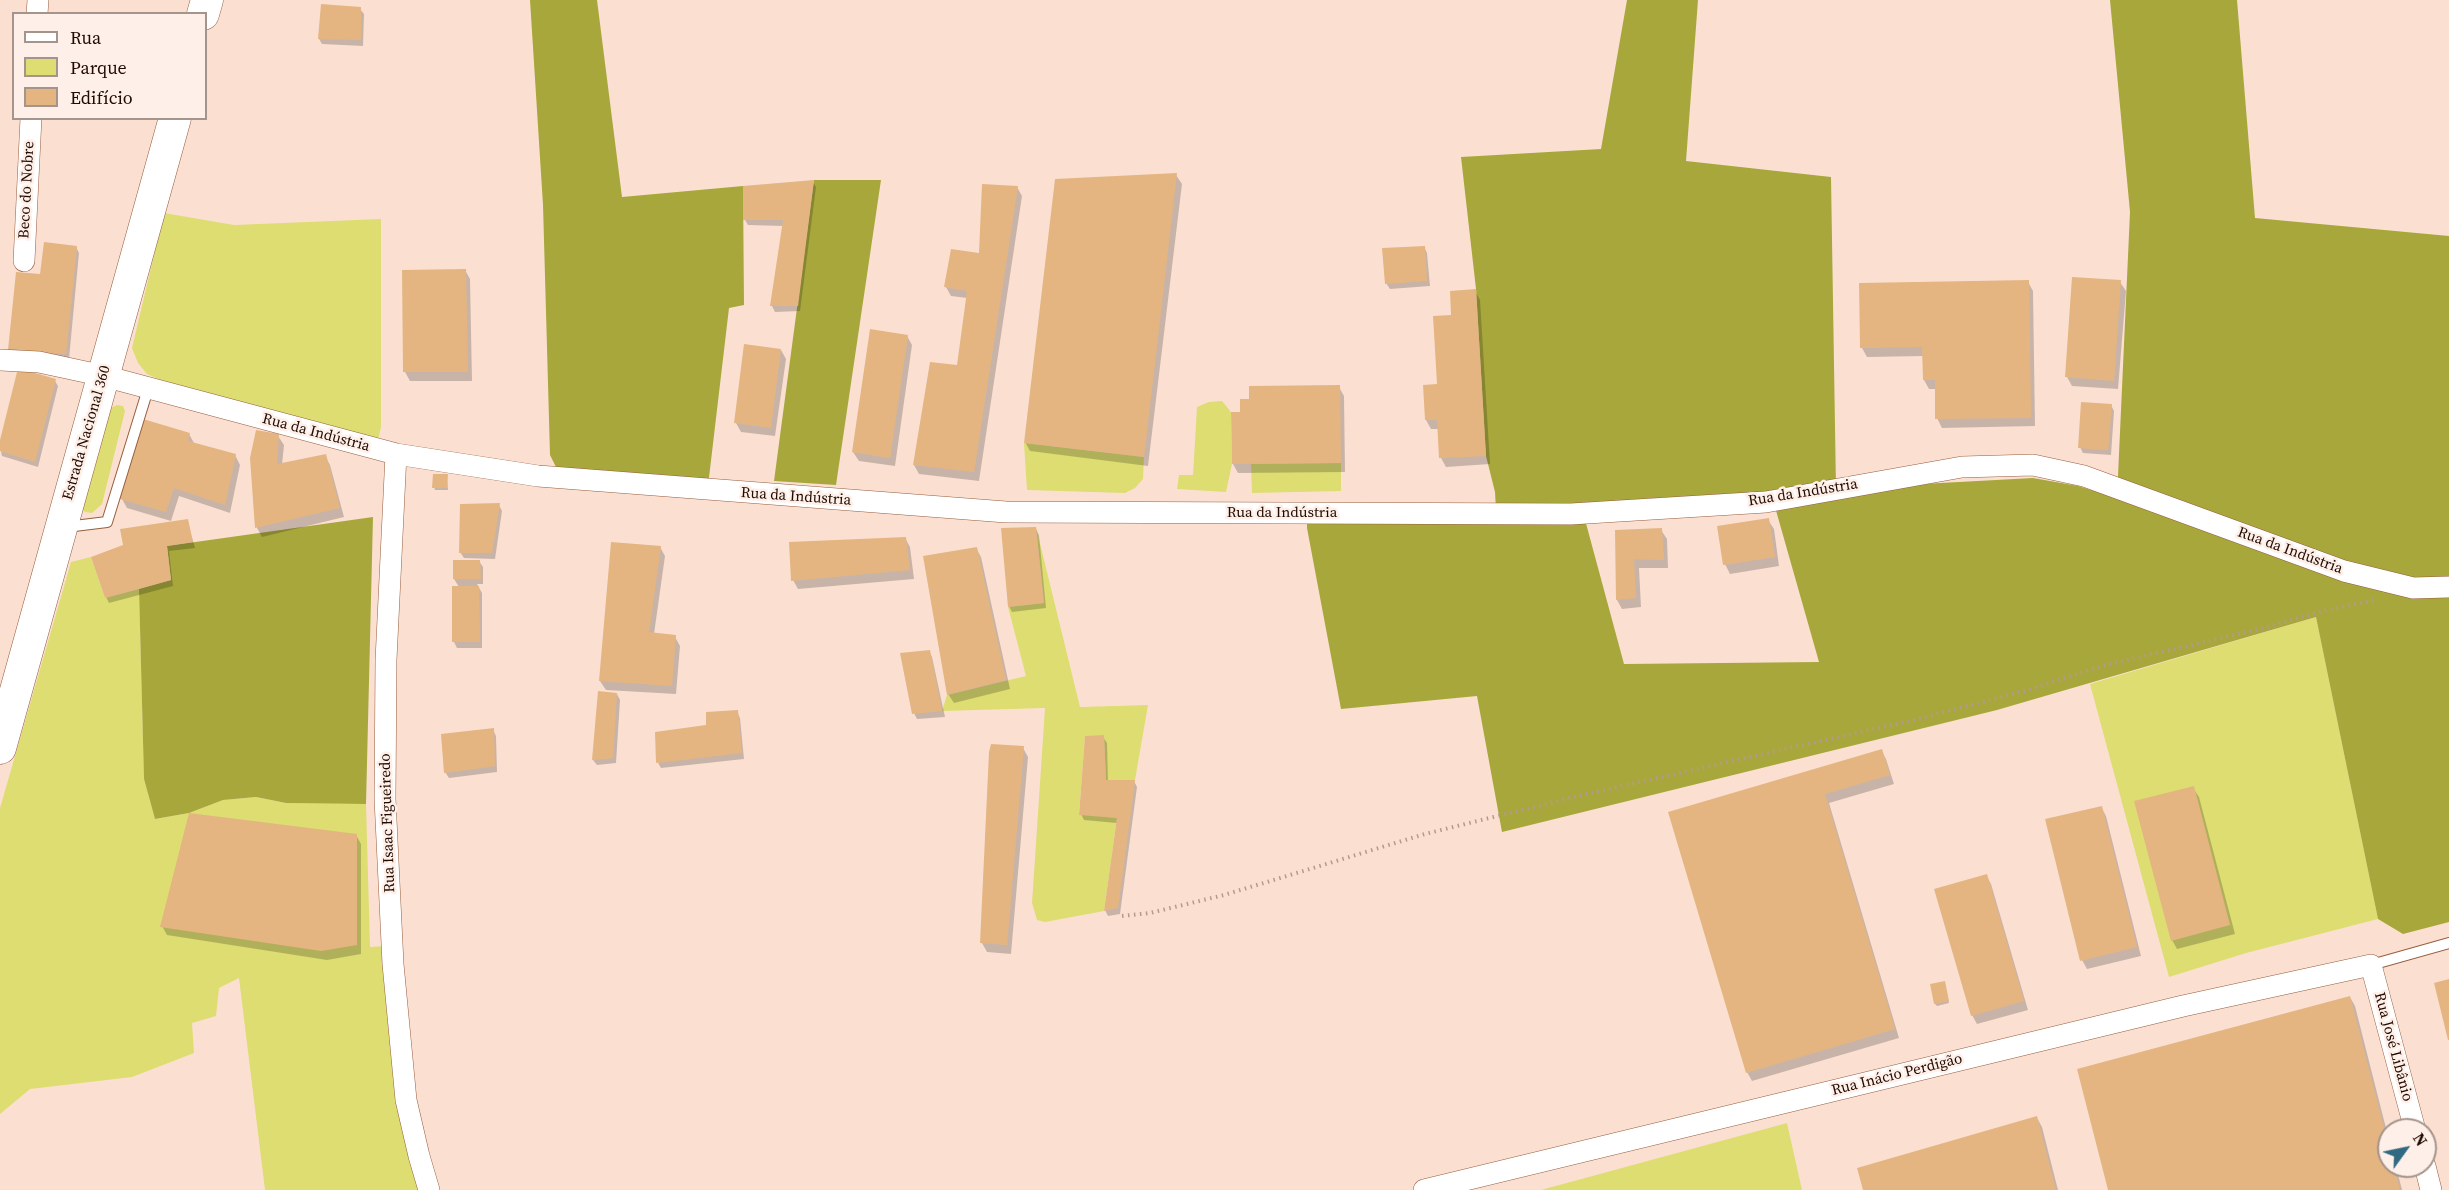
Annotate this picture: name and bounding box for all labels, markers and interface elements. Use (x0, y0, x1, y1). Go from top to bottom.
legend (12, 12, 207, 120)
text: Rua (70, 25, 101, 50)
text: Parque (70, 55, 127, 80)
text: Edifício (70, 85, 133, 110)
street label: Beco do Nobre (15, 141, 39, 239)
street label: Estrada Nacional 360 (59, 364, 115, 502)
street label: Rua da Indústria (260, 410, 372, 456)
street label: Rua da Indústria (1747, 475, 1859, 511)
street label: Rua da Indústria (740, 484, 852, 510)
street label: Rua da Indústria (1227, 504, 1337, 522)
street label: Rua da Indústria (2235, 524, 2345, 578)
street label: Rua Isaac Figueiredo (377, 753, 399, 893)
street label: Rua José Libânio (2370, 991, 2416, 1103)
street label: Rua Inácio Perdigão (1830, 1050, 1964, 1100)
north arrow (2377, 1118, 2437, 1178)
text: N (2408, 1128, 2433, 1150)

